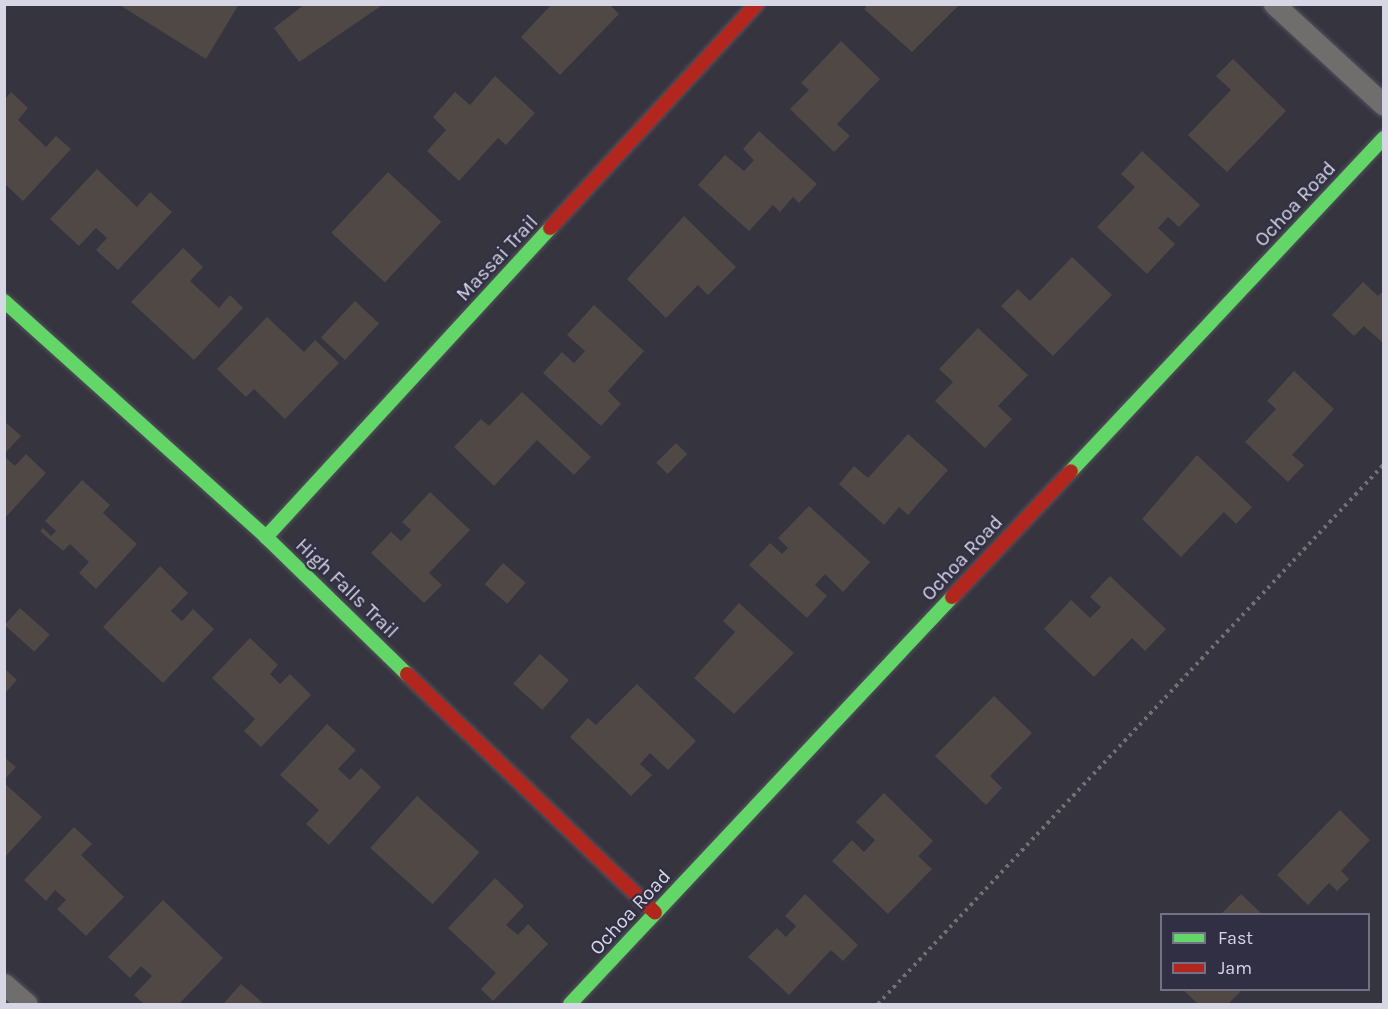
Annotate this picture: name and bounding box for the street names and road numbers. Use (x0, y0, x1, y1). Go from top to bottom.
street label: Ochoa Road (1249, 156, 1341, 252)
street label: Massai Trail (451, 210, 543, 306)
street label: Ochoa Road (916, 510, 1008, 606)
street label: High Falls Trail (291, 533, 403, 643)
street label: Ochoa Road (584, 864, 676, 960)

